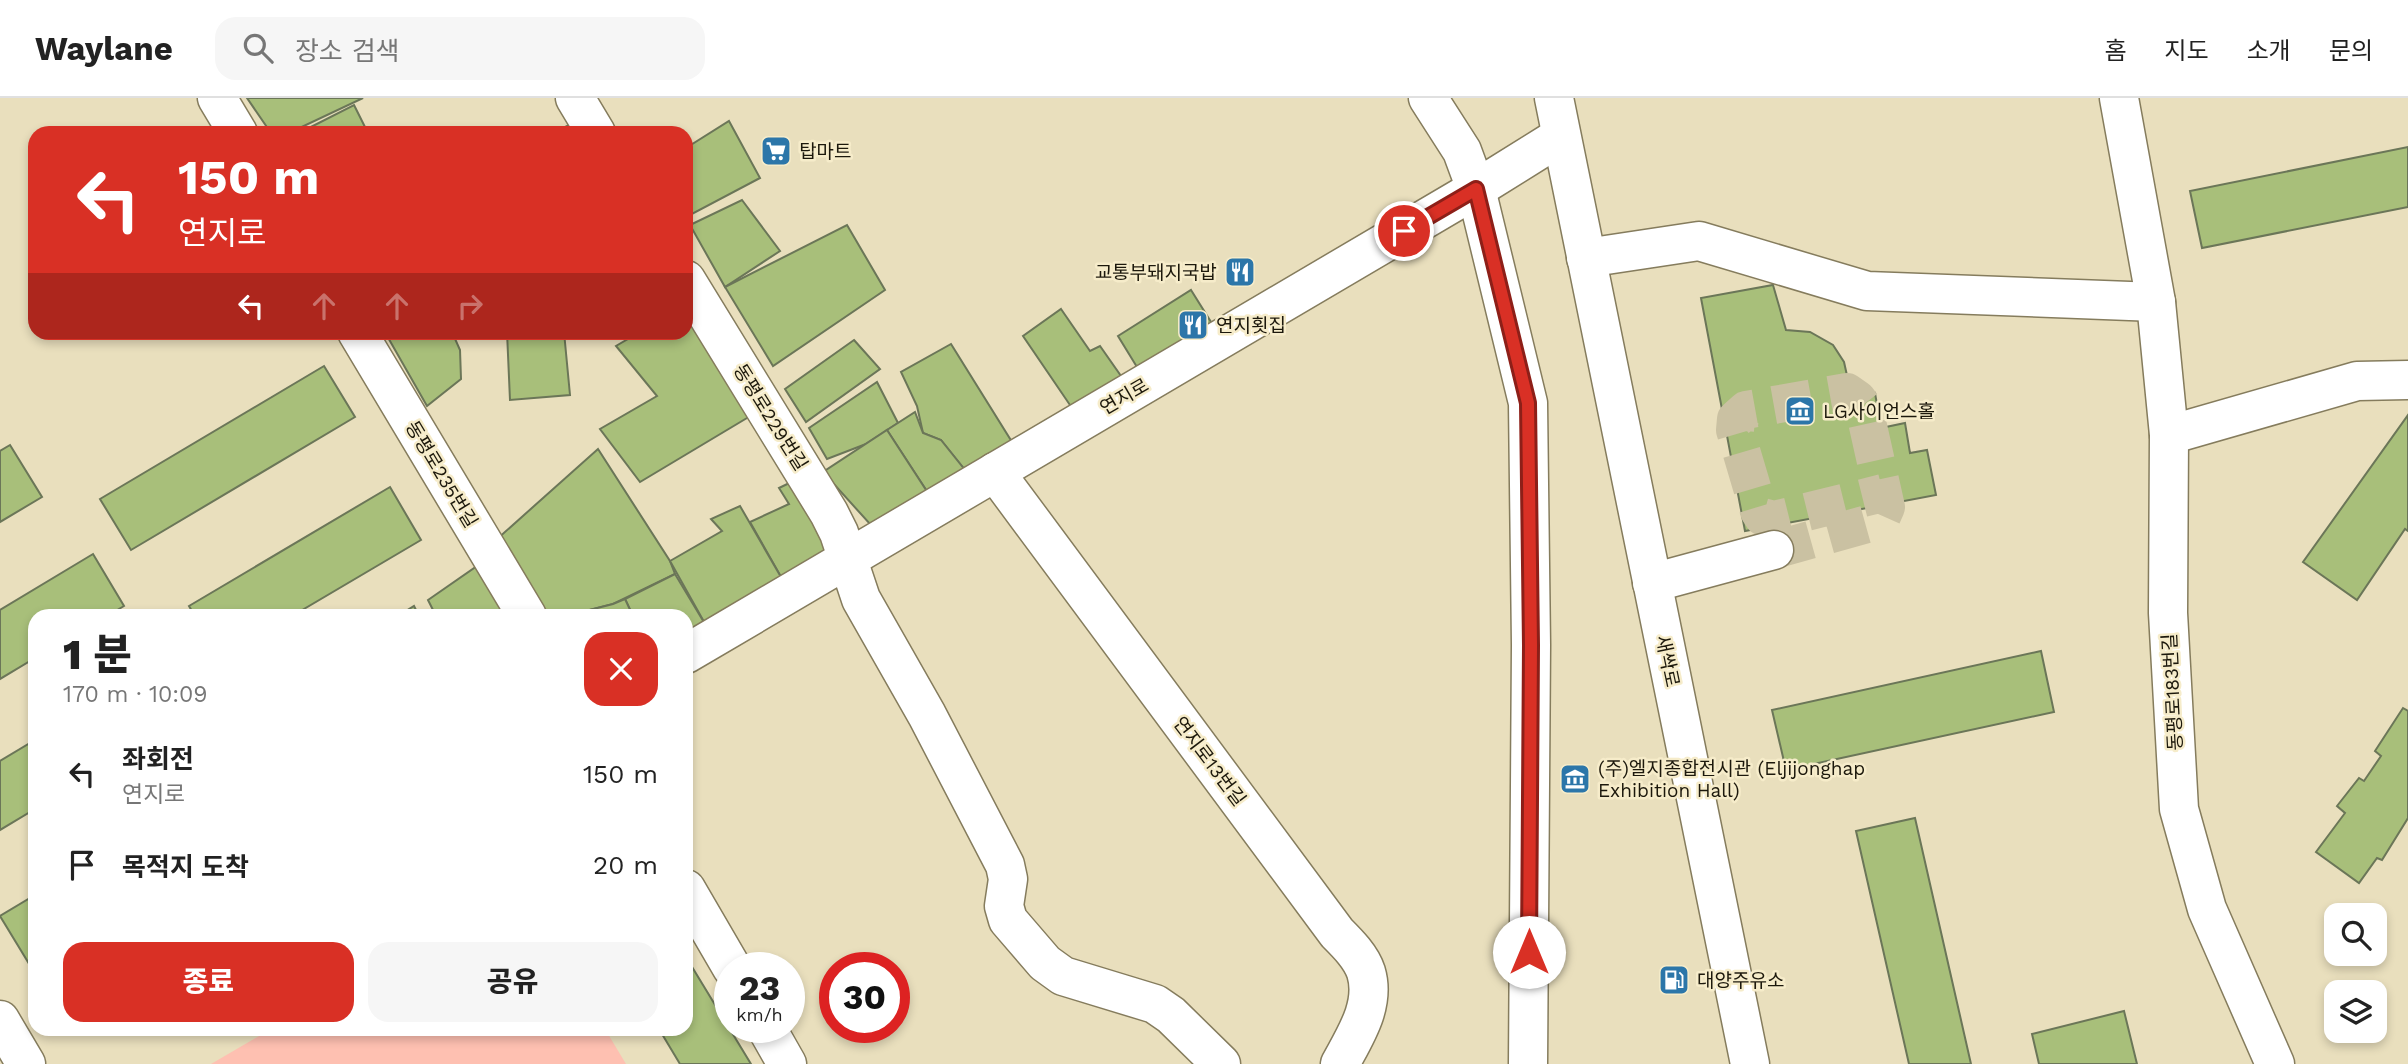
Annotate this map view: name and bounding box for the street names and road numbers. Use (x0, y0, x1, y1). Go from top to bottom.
street label: 동평로229번길 (729, 360, 812, 475)
street label: 연지로 (1096, 373, 1153, 420)
street label: 동평로235번길 (401, 417, 482, 532)
street label: 새싹로 (1651, 633, 1684, 689)
street label: 동평로183번길 (2158, 633, 2187, 751)
street label: 연지로13번길 (1169, 712, 1251, 811)

